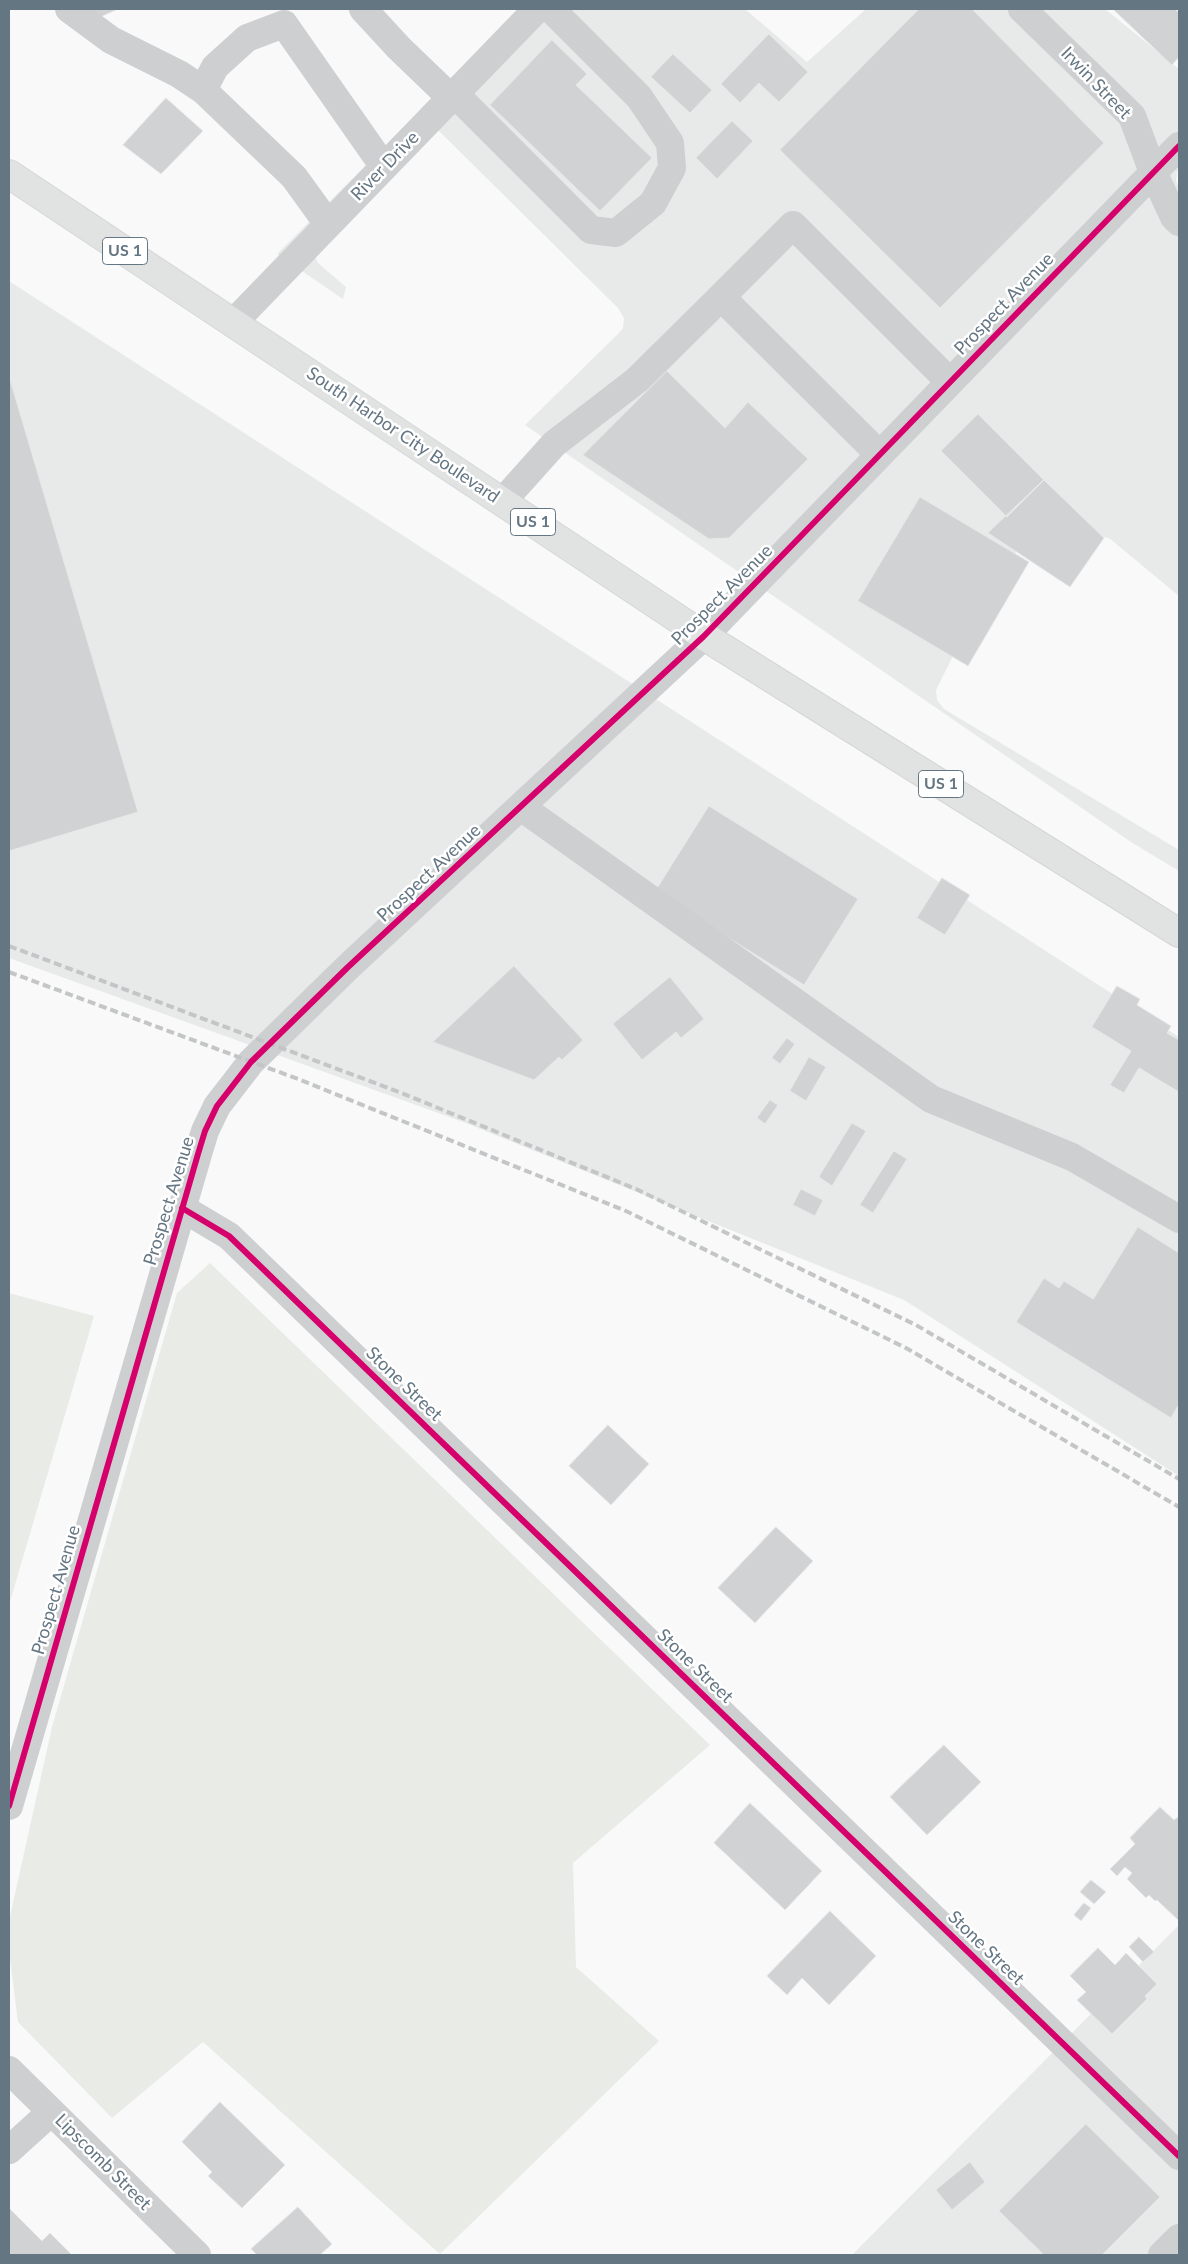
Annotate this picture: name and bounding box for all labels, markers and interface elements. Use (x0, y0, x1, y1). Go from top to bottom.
street label: Irwin Street (1056, 42, 1136, 124)
street label: River Drive (347, 127, 423, 205)
road number: US 1 (102, 238, 148, 264)
street label: Prospect Avenue (950, 248, 1058, 360)
street label: South Harbor City Boulevard (303, 362, 503, 508)
road number: US 1 (510, 508, 556, 536)
street label: Prospect Avenue (667, 540, 777, 650)
road number: US 1 (918, 771, 964, 798)
street label: Prospect Avenue (373, 820, 485, 926)
street label: Prospect Avenue (139, 1134, 199, 1268)
street label: Stone Street (361, 1342, 447, 1426)
street label: Prospect Avenue (27, 1523, 85, 1657)
street label: Stone Street (652, 1624, 738, 1708)
street label: Stone Street (943, 1906, 1029, 1990)
street label: Lipscomb Street (50, 2109, 156, 2215)

